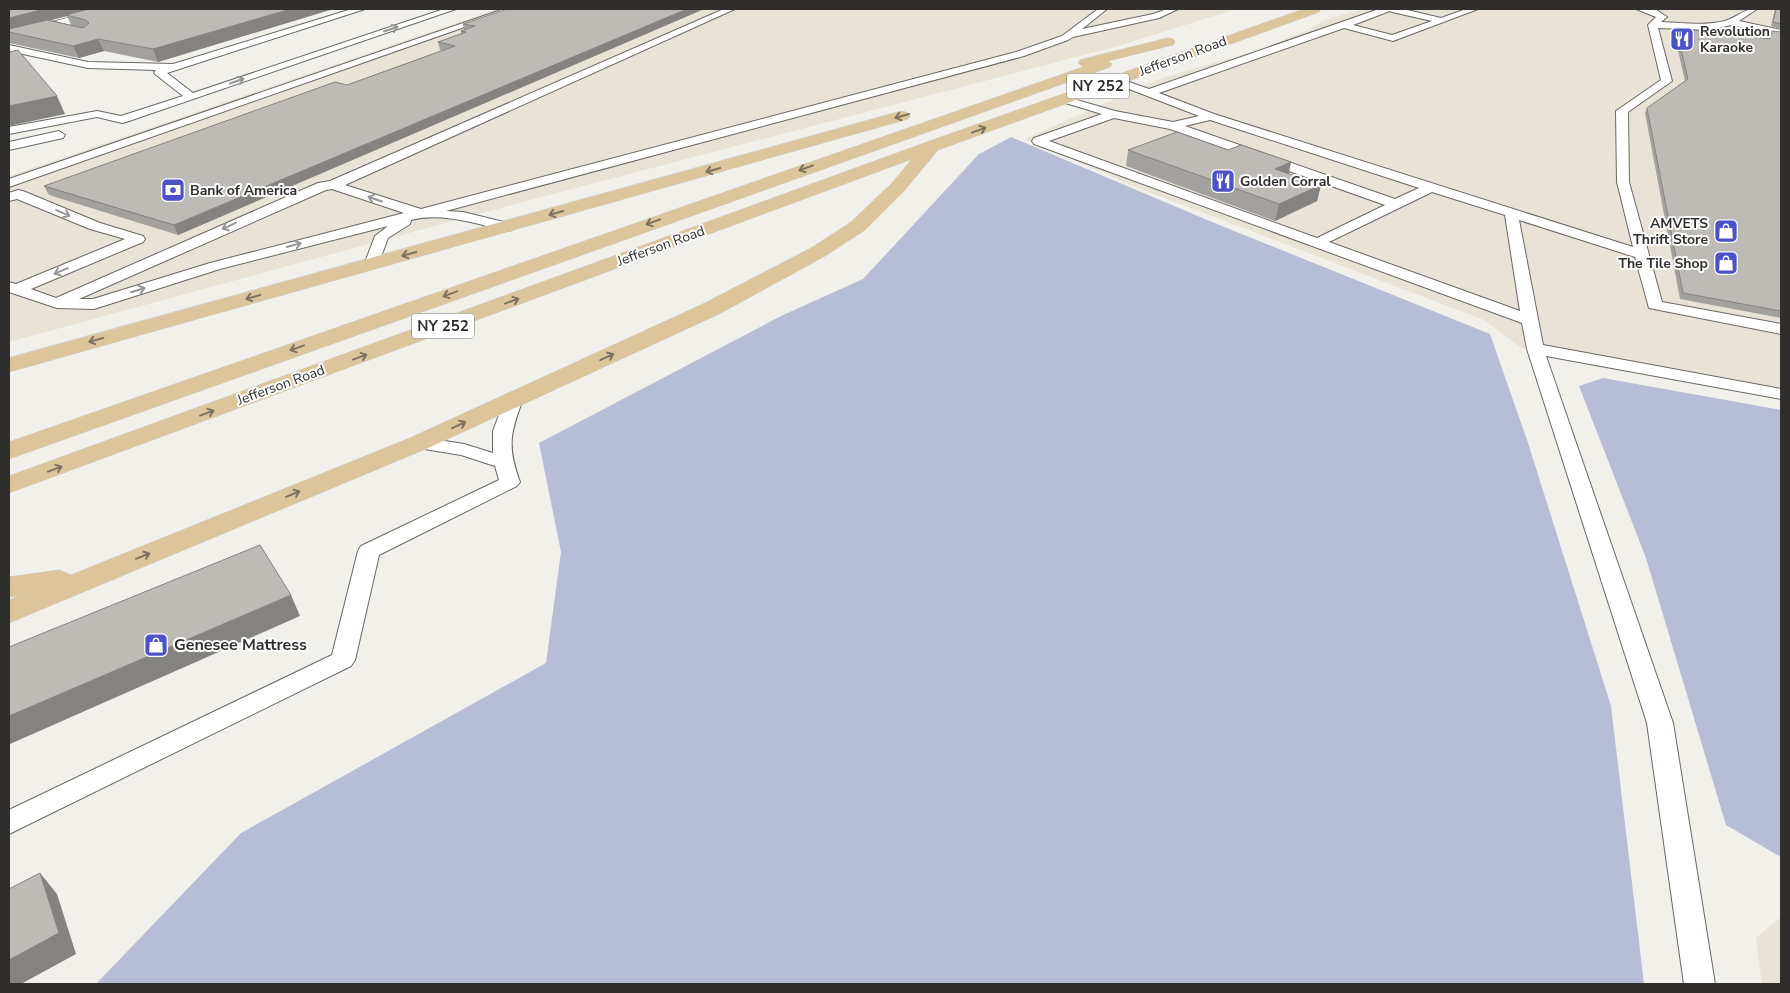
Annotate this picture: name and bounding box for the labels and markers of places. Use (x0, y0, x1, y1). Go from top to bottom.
place label: Revolution Karaoke (1700, 22, 1770, 57)
restaurant icon: Revolution Karaoke (1669, 26, 1695, 52)
restaurant icon: Golden Corral (1210, 168, 1236, 194)
place label: Golden Corral (1240, 172, 1331, 191)
bank icon: Bank of America (160, 177, 186, 203)
place label: Bank of America (190, 181, 297, 200)
place label: AMVETS Thrift Store (1633, 214, 1708, 249)
shop icon: AMVETS Thrift Store (1713, 218, 1739, 244)
shop icon: The Tile Shop (1713, 250, 1739, 276)
place label: The Tile Shop (1618, 254, 1708, 273)
shop icon: Genesee Mattress (143, 632, 169, 658)
place label: Genesee Mattress (174, 634, 307, 656)

